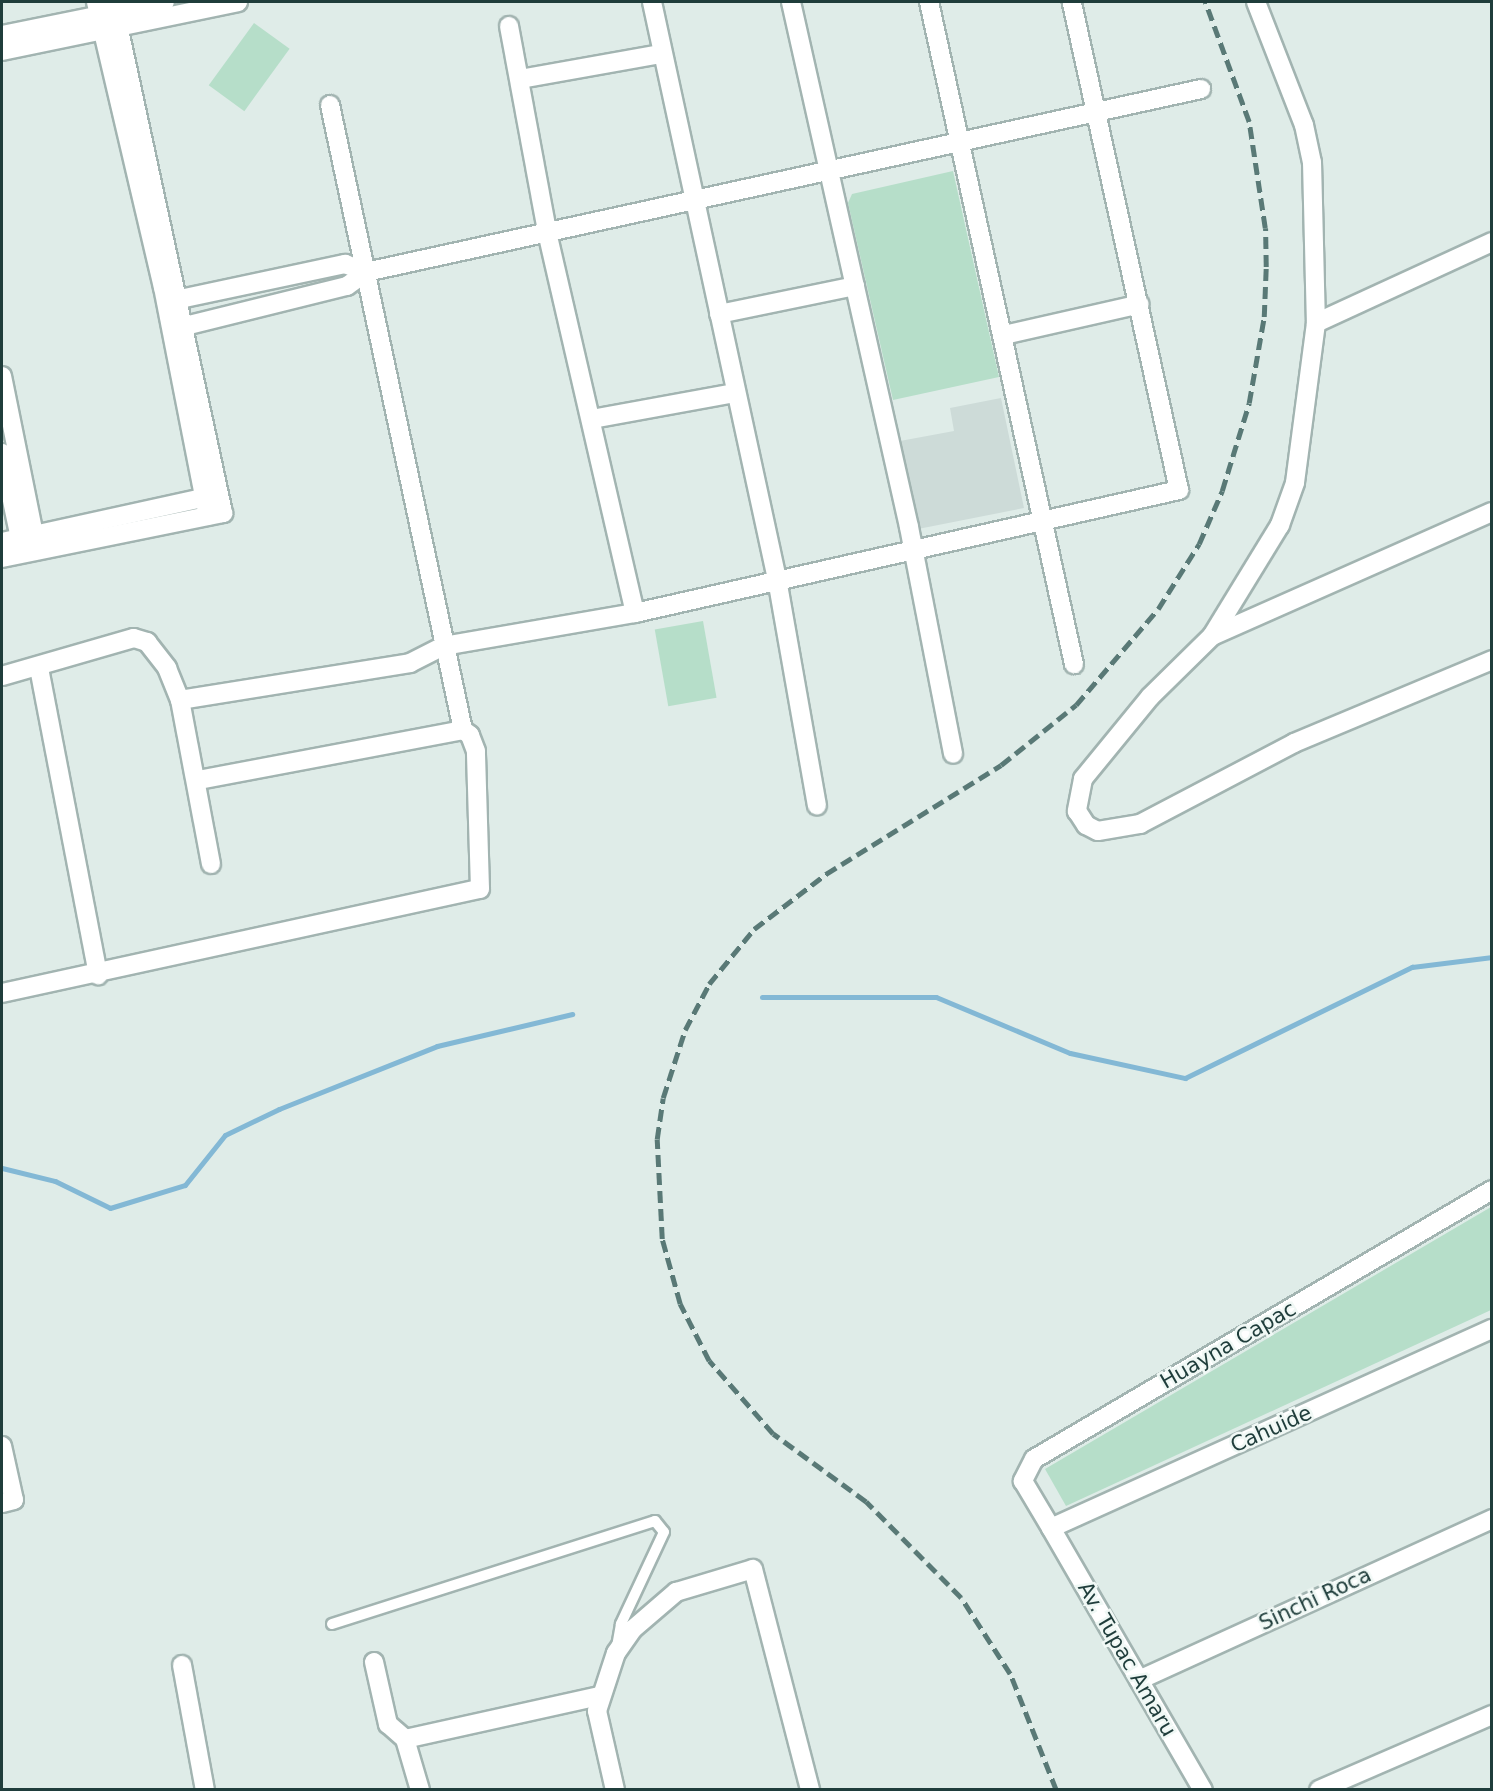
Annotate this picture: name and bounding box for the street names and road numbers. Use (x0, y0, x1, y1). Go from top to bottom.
street label: Huayna Capac (1156, 1296, 1300, 1394)
street label: Cahuide (1226, 1400, 1316, 1458)
street label: Sinchi Roca (1255, 1562, 1375, 1636)
street label: Av. Tupac Amaru (1073, 1577, 1181, 1741)

